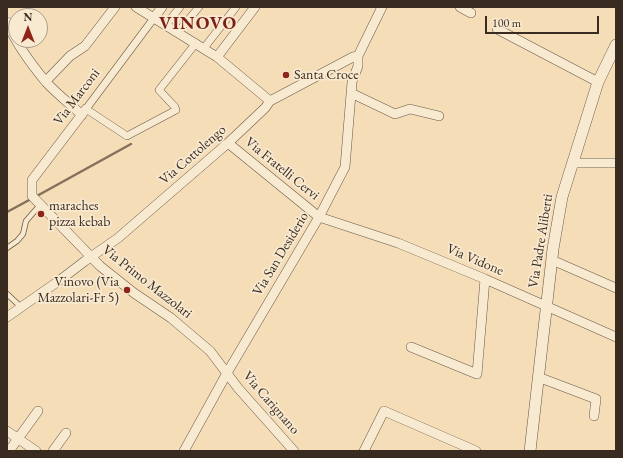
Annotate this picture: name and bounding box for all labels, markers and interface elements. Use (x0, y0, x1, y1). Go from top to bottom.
north arrow (8, 8, 48, 48)
scale bar (487, 8, 601, 34)
text: N (24, 10, 32, 24)
district label: VINOVO (159, 13, 237, 35)
text: 100 m (492, 15, 521, 31)
street label: Via Marconi (50, 65, 104, 129)
place label: Santa Croce (294, 67, 359, 83)
marker: Santa Croce (281, 70, 291, 80)
street label: Via Cottolengo (156, 122, 230, 188)
street label: Via Fratelli Cervi (241, 134, 323, 204)
street label: Via Padre Aliberti (525, 193, 557, 289)
place label: maraches pizza kebab (49, 198, 110, 230)
marker: maraches pizza kebab (36, 209, 46, 219)
street label: Via San Desiderio (249, 209, 313, 299)
street label: Via Vidone (444, 240, 506, 280)
street label: Via Primo Mazzolari (99, 242, 195, 322)
place label: Vinovo (Via Mazzolari-Fr 5) (37, 274, 119, 306)
marker: Vinovo (Via Mazzolari-Fr 5) (122, 285, 132, 295)
street label: Via Carignano (239, 368, 303, 438)

